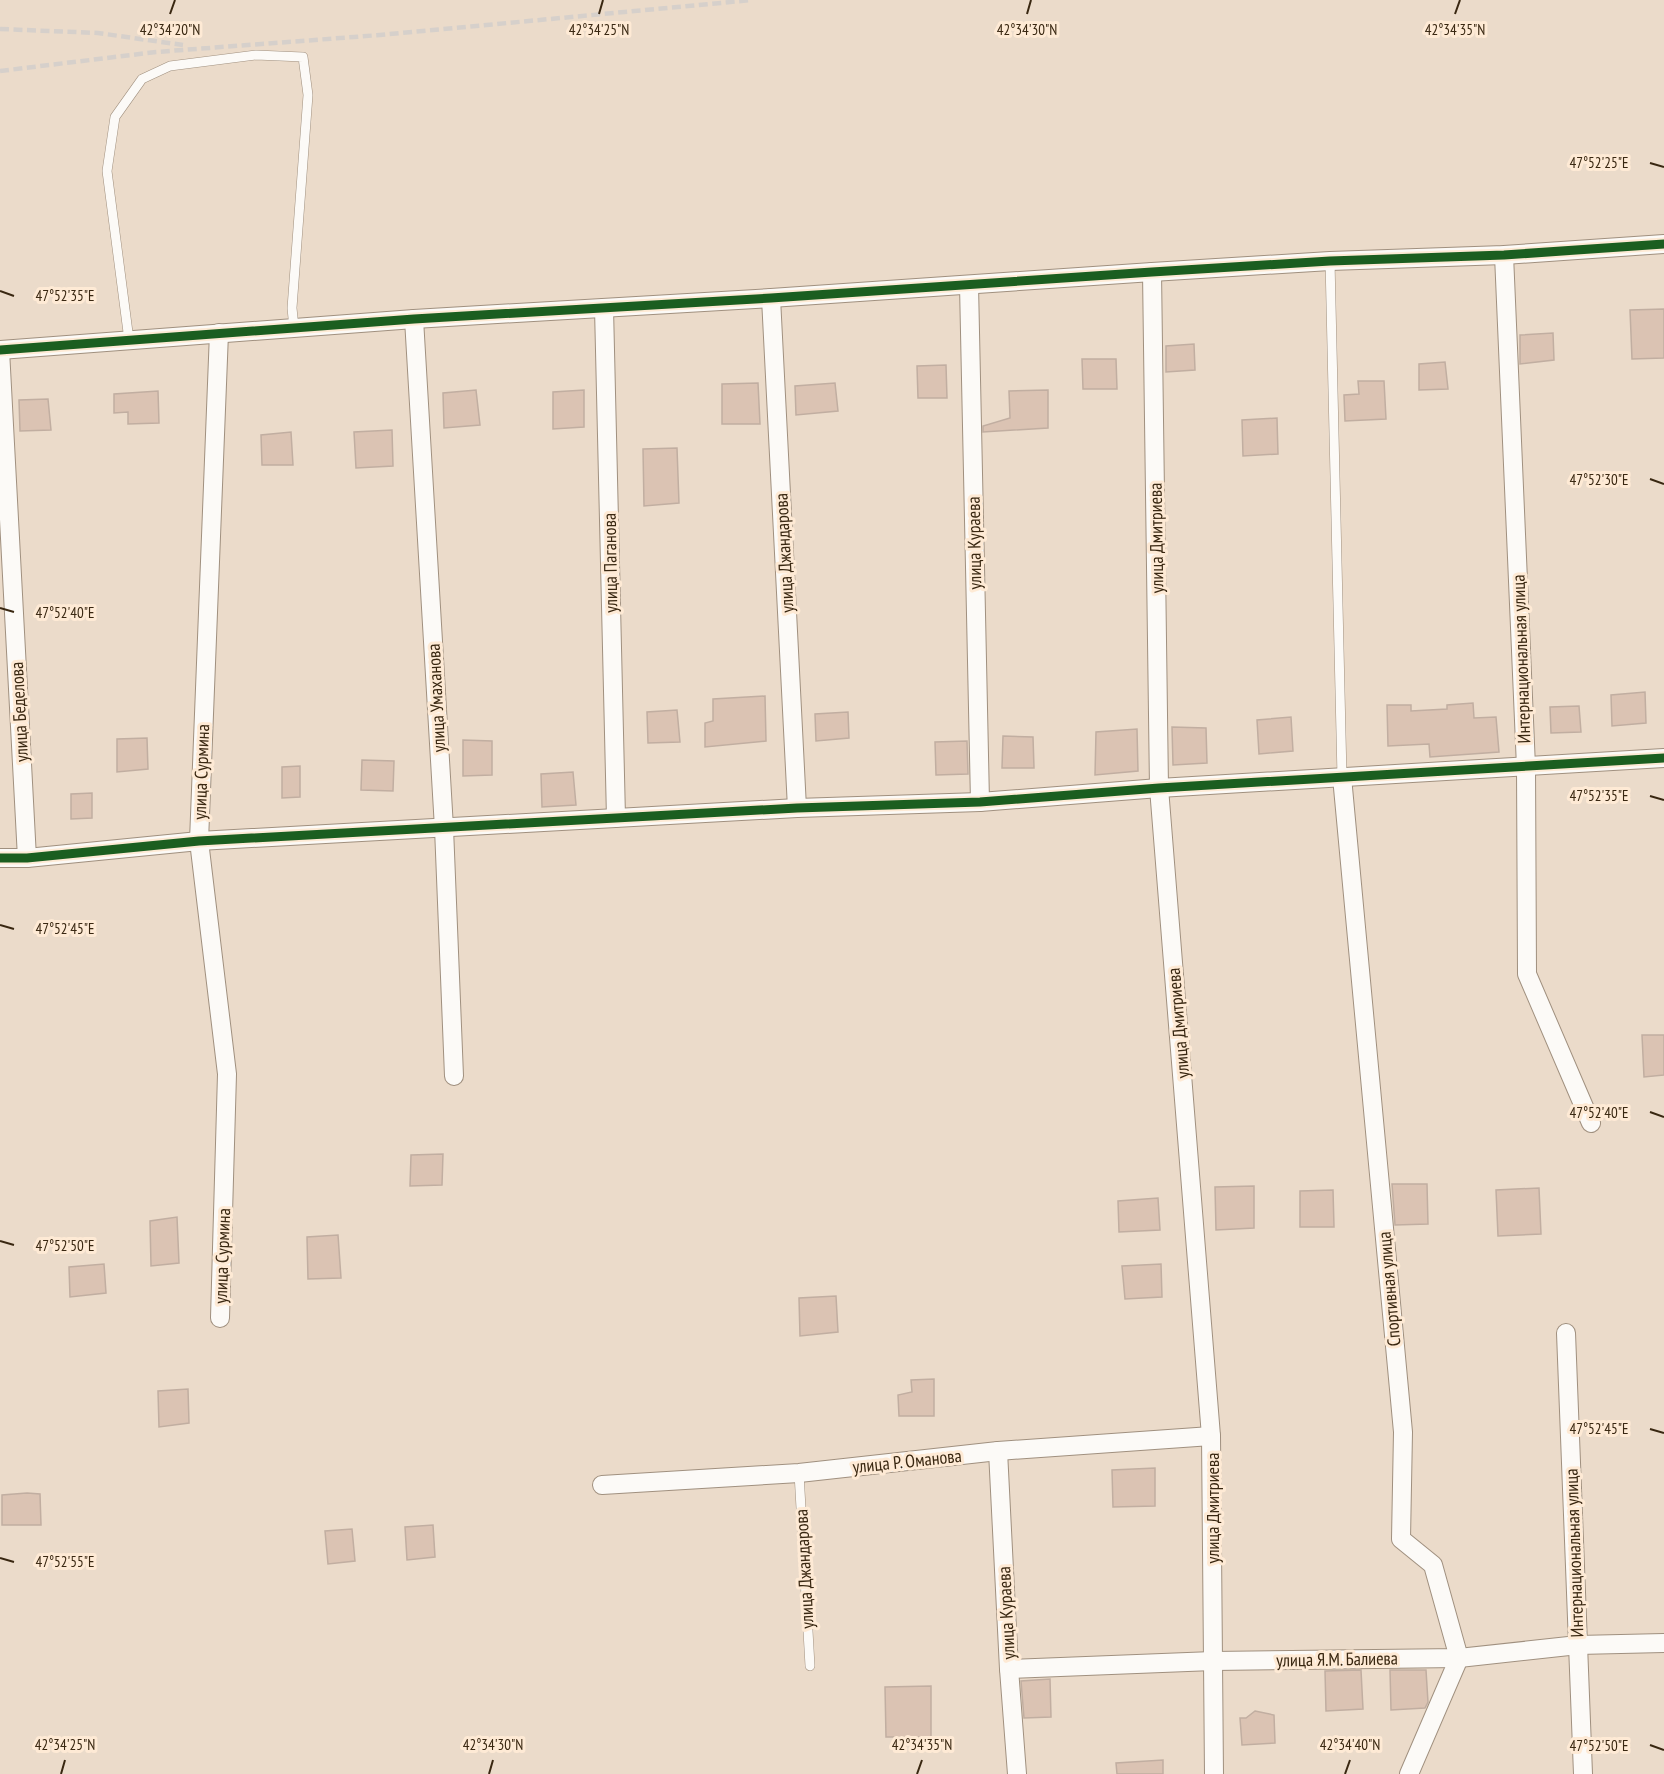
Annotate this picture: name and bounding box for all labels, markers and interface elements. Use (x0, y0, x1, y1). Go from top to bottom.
text: 42°34'20"N (140, 20, 200, 39)
text: 42°34'25"N (569, 20, 629, 39)
text: 42°34'30"N (997, 20, 1057, 39)
text: 42°34'35"N (1425, 20, 1485, 39)
text: 47°52'25"E (1569, 153, 1629, 172)
text: 47°52'35"E (35, 286, 95, 305)
text: 47°52'30"E (1569, 470, 1629, 489)
street label: улица Дмитриева (1144, 482, 1168, 594)
street label: улица Джандарова (769, 492, 799, 614)
street label: улица Кураева (962, 496, 986, 590)
street label: улица Паганова (598, 513, 622, 613)
street label: Интернациональная улица (1507, 574, 1535, 744)
text: 47°52'40"E (35, 603, 95, 622)
street label: улица Умаханова (422, 643, 450, 753)
street label: улица Беделова (5, 661, 33, 763)
street label: улица Сурмина (188, 724, 214, 820)
text: 47°52'35"E (1569, 786, 1629, 805)
text: 47°52'45"E (35, 919, 95, 938)
street label: улица Дмитриева (1162, 967, 1194, 1079)
text: 47°52'40"E (1569, 1103, 1629, 1122)
street label: улица Сурмина (209, 1208, 235, 1304)
street label: Спортивная улица (1373, 1231, 1405, 1347)
text: 47°52'50"E (35, 1236, 95, 1255)
text: 47°52'45"E (1569, 1419, 1629, 1438)
street label: улица Р. Оманова (851, 1444, 963, 1478)
street label: улица Дмитриева (1201, 1453, 1224, 1563)
street label: Интернациональная улица (1560, 1468, 1588, 1638)
street label: улица Джандарова (789, 1508, 819, 1630)
text: 47°52'55"E (35, 1552, 95, 1571)
street label: улица Кураева (992, 1566, 1020, 1660)
street label: улица Я.М. Балиева (1276, 1646, 1398, 1672)
text: 42°34'25"N (35, 1735, 95, 1754)
text: 42°34'30"N (463, 1735, 523, 1754)
text: 42°34'35"N (892, 1735, 952, 1754)
text: 42°34'40"N (1320, 1735, 1380, 1754)
text: 47°52'50"E (1569, 1736, 1629, 1755)

